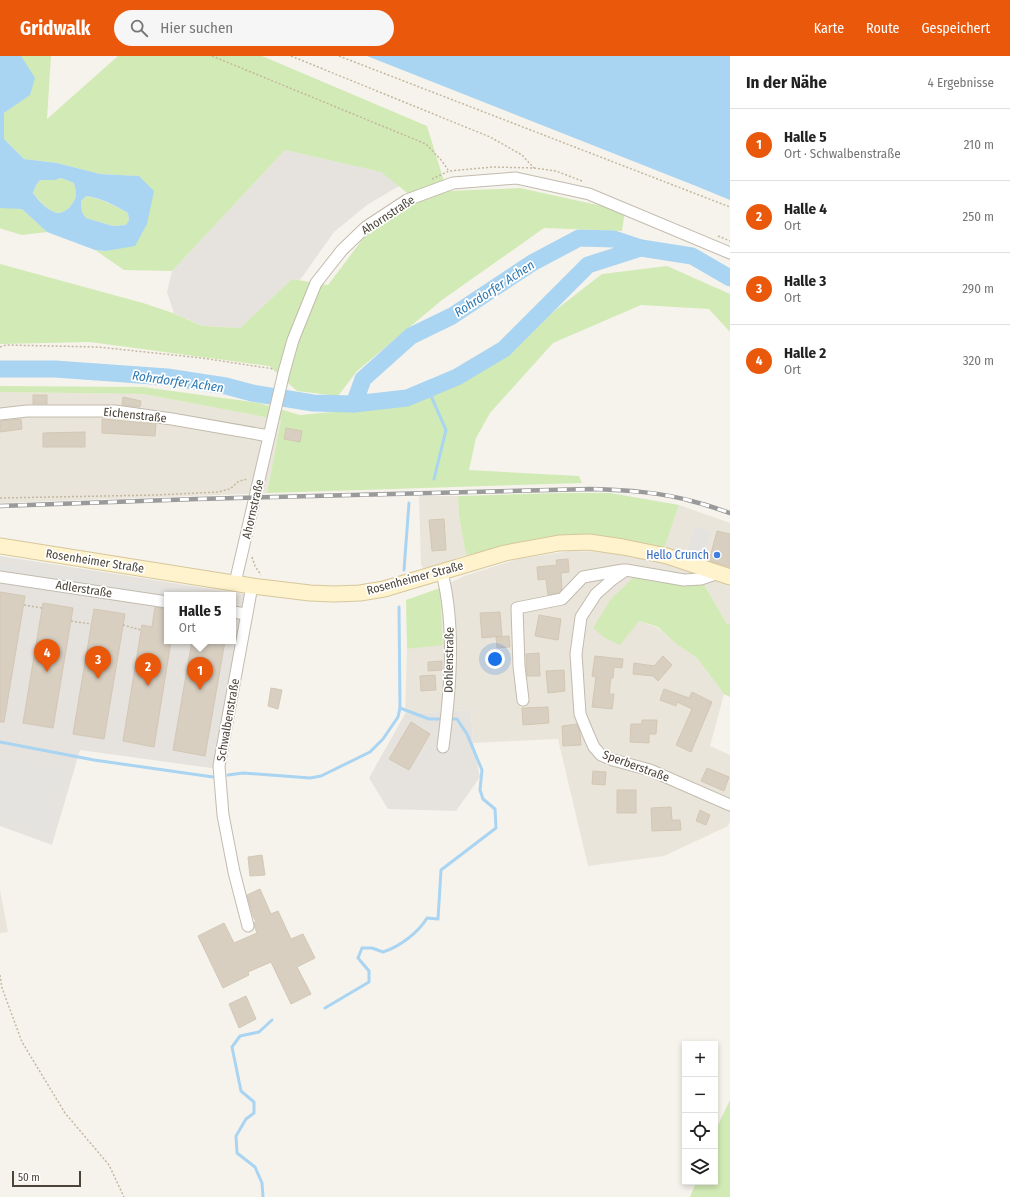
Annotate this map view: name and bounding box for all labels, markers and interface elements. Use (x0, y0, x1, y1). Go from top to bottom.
search box (114, 10, 394, 46)
text: Gridwalk (20, 17, 90, 40)
icon: search (128, 17, 150, 39)
text: Hier suchen (160, 19, 233, 37)
text: Karte (814, 20, 844, 37)
text: Route (866, 20, 899, 37)
text: Gespeichert (921, 20, 990, 37)
text: In der Nähe (746, 72, 827, 93)
text: 4 Ergebnisse (928, 75, 994, 90)
text: Halle 5 (784, 128, 827, 146)
text: 1 (756, 137, 762, 152)
text: 210 m (964, 137, 994, 152)
text: Ort · Schwalbenstraße (784, 146, 901, 161)
street label: Ahornstraße (359, 193, 417, 237)
text: Halle 4 (784, 200, 827, 218)
text: 2 (756, 209, 762, 224)
text: 250 m (962, 209, 994, 224)
text: Ort (784, 218, 801, 233)
water label: Rohrdorfer Achen (452, 257, 537, 320)
text: Halle 3 (784, 272, 826, 290)
text: 3 (756, 281, 762, 296)
text: 290 m (962, 281, 994, 296)
text: Ort (784, 290, 801, 305)
text: Halle 2 (784, 344, 826, 362)
text: 4 (756, 353, 762, 368)
text: 320 m (963, 353, 994, 368)
text: Ort (784, 362, 801, 377)
water label: Rohrdorfer Achen (131, 368, 225, 395)
street label: Eichenstraße (103, 405, 167, 425)
street label: Ahornstraße (239, 478, 267, 540)
street label: Rosenheimer Straße (45, 546, 145, 576)
place label: Hello Crunch (646, 548, 709, 562)
marker: Hello Crunch (712, 550, 722, 560)
street label: Rosenheimer Straße (365, 558, 465, 598)
street label: Adlerstraße (55, 578, 113, 600)
popup (164, 592, 236, 644)
text: Halle 5 (179, 602, 221, 620)
text: Ort (179, 620, 196, 635)
street label: Dohlenstraße (441, 627, 457, 693)
pin: 4 (34, 639, 60, 672)
pin: 3 (85, 646, 111, 679)
your location (485, 649, 505, 669)
pin: 2 (135, 653, 161, 686)
pin: 1 (187, 657, 213, 690)
street label: Schwalbenstraße (214, 677, 242, 762)
street label: Sperberstraße (601, 747, 671, 785)
map controls (682, 1041, 718, 1185)
button: + (682, 1041, 718, 1077)
button: − (682, 1077, 718, 1113)
button: locate (682, 1113, 718, 1149)
button: layers (682, 1149, 718, 1185)
scale bar (12, 1169, 81, 1188)
text: 50 m (18, 1171, 40, 1184)

